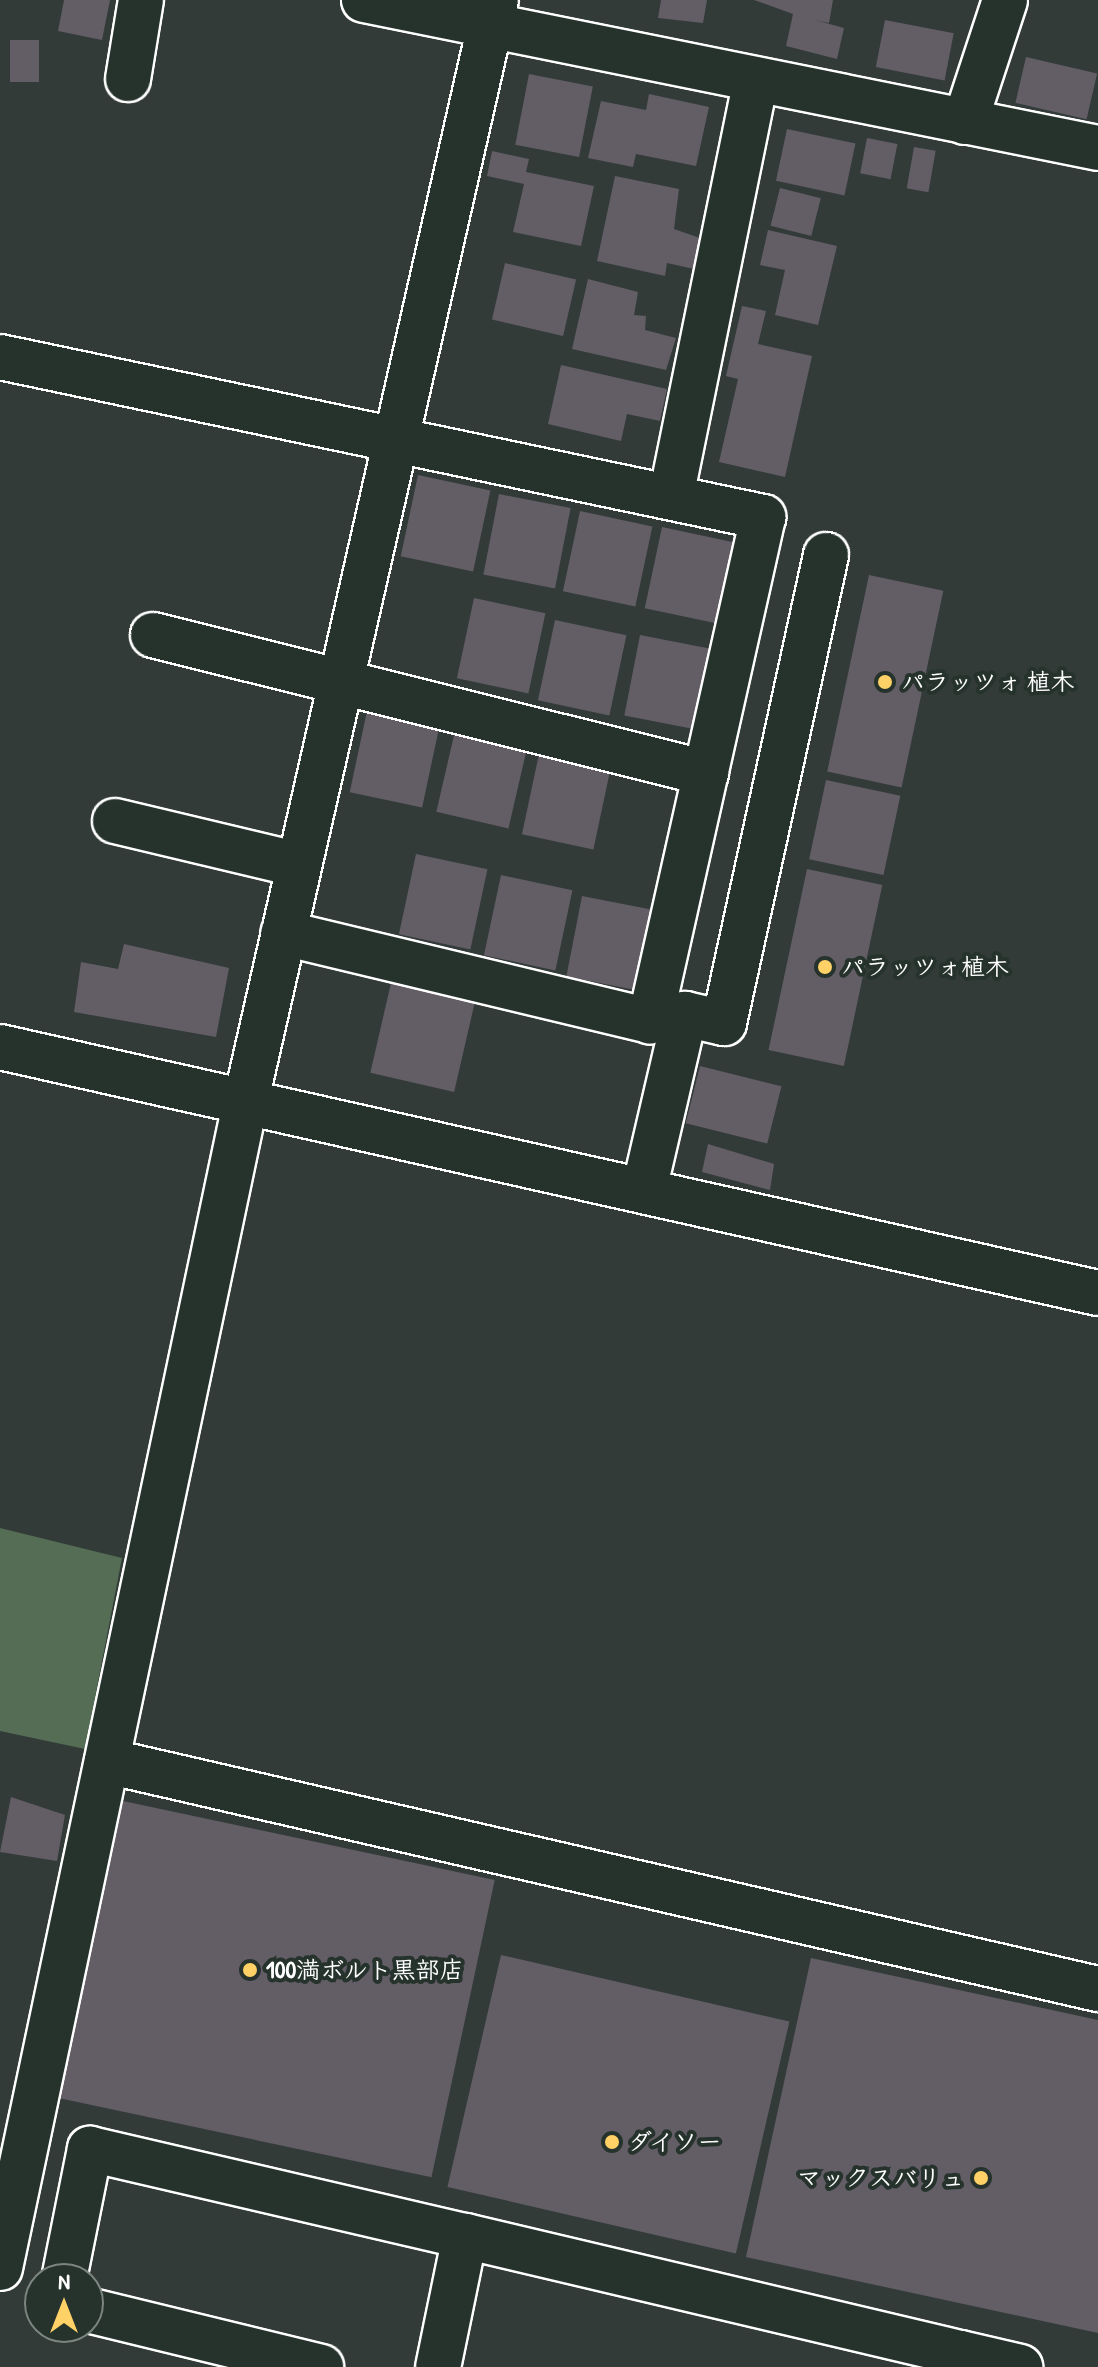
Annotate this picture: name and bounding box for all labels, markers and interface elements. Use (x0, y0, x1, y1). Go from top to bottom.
place label: パラッツォ 植木 (901, 668, 1075, 696)
marker: パラッツォ 植木 (876, 673, 894, 691)
place label: パラッツォ植木 (841, 953, 1009, 981)
marker: パラッツォ植木 (816, 958, 834, 976)
place label: 100満ボルト黒部店 (266, 1956, 464, 1984)
marker: 100満ボルト黒部店 (241, 1961, 259, 1979)
place label: ダイソー (628, 2128, 724, 2156)
marker: ダイソー (603, 2133, 621, 2151)
place label: マックスバリュ (797, 2164, 965, 2192)
marker: マックスバリュ (972, 2169, 990, 2187)
north arrow (24, 2263, 104, 2343)
text: N (58, 2266, 70, 2296)

